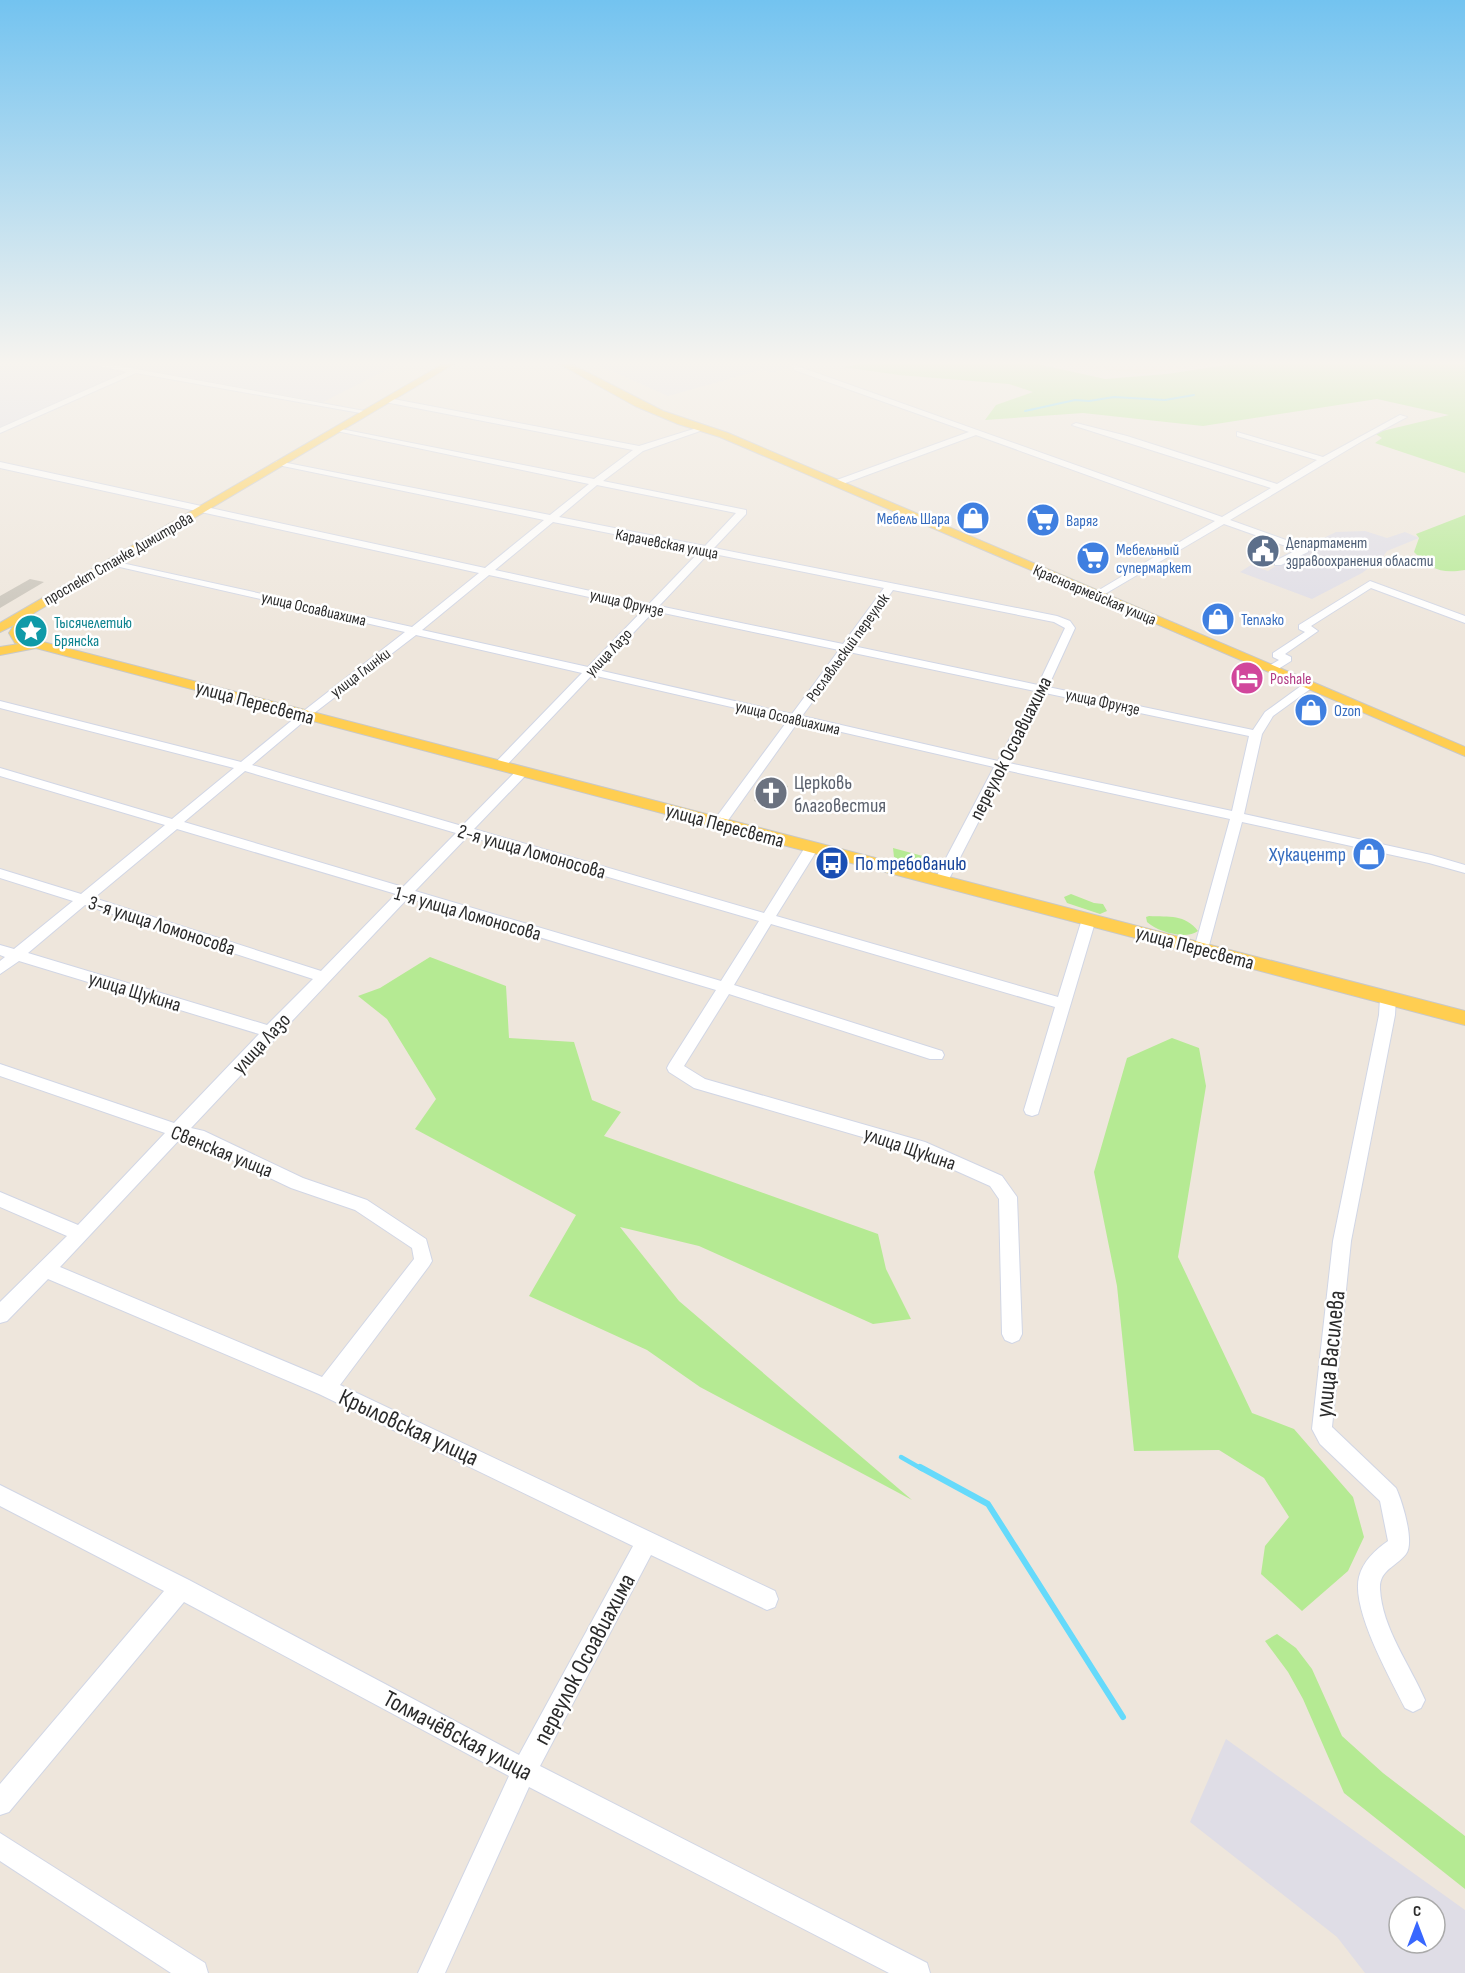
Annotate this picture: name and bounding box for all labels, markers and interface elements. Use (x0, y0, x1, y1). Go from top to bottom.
shop icon: Мебель Шара (955, 500, 991, 536)
supermarket icon: Варяг (1025, 502, 1061, 538)
street label: проспект Станке Димитрова (41, 509, 197, 610)
place label: Мебель Шара (877, 510, 950, 529)
place label: Варяг (1066, 512, 1098, 531)
street label: Карачевская улица (614, 525, 720, 564)
public building icon: Департамент здравоохранения области (1245, 533, 1281, 569)
place label: Департамент здравоохранения области (1286, 534, 1434, 571)
supermarket icon: Мебельный супермаркет (1075, 540, 1111, 576)
place label: Мебельный супермаркет (1116, 541, 1192, 578)
street label: Красноармейская улица (1030, 561, 1159, 630)
street label: улица Фрунзе (588, 586, 666, 621)
street label: улица Осоавиахима (259, 588, 368, 631)
street label: Рославльский переулок (803, 589, 894, 706)
shop icon: Теплэко (1200, 601, 1236, 637)
place label: Теплэко (1241, 611, 1284, 630)
place icon: Тысячелетию Брянска (13, 613, 49, 649)
place label: Тысячелетию Брянска (54, 614, 132, 651)
street label: улица Лазо (582, 625, 637, 681)
street label: улица Глинки (327, 644, 395, 702)
hotel icon: Poshale (1229, 660, 1265, 696)
place label: Poshale (1270, 670, 1312, 689)
street label: переулок Осоавиахима (964, 673, 1057, 824)
street label: улица Пересвета (193, 676, 317, 730)
street label: улица Фрунзе (1064, 685, 1142, 720)
shop icon: Ozon (1293, 692, 1329, 728)
street label: улица Осоавиахима (733, 697, 842, 740)
place label: Ozon (1334, 702, 1361, 721)
place label: Церковь благовестия (794, 771, 886, 818)
church icon: Церковь благовестия (753, 775, 789, 811)
street label: улица Пересвета (663, 799, 787, 853)
street label: 2-я улица Ломоносова (455, 819, 608, 885)
shop icon: Хукацентр (1351, 836, 1387, 872)
place label: Хукацентр (1268, 843, 1346, 867)
bus stop icon: По требованию (814, 845, 850, 881)
place label: По требованию (855, 852, 966, 876)
street label: 1-я улица Ломоносова (392, 882, 544, 946)
street label: 3-я улица Ломоносова (85, 891, 238, 961)
street label: улица Пересвета (1133, 921, 1257, 975)
street label: улица Щукина (85, 966, 184, 1017)
street label: улица Лазо (228, 1008, 296, 1079)
street label: Свенская улица (167, 1121, 276, 1183)
street label: улица Щукина (861, 1122, 959, 1176)
street label: улица Василева (1309, 1289, 1352, 1419)
street label: Крыловская улица (334, 1382, 483, 1472)
street label: переулок Осоавиахима (527, 1569, 642, 1750)
street label: Толмачёвская улица (378, 1684, 537, 1787)
north arrow (1387, 1895, 1447, 1955)
text: С (1413, 1902, 1421, 1921)

